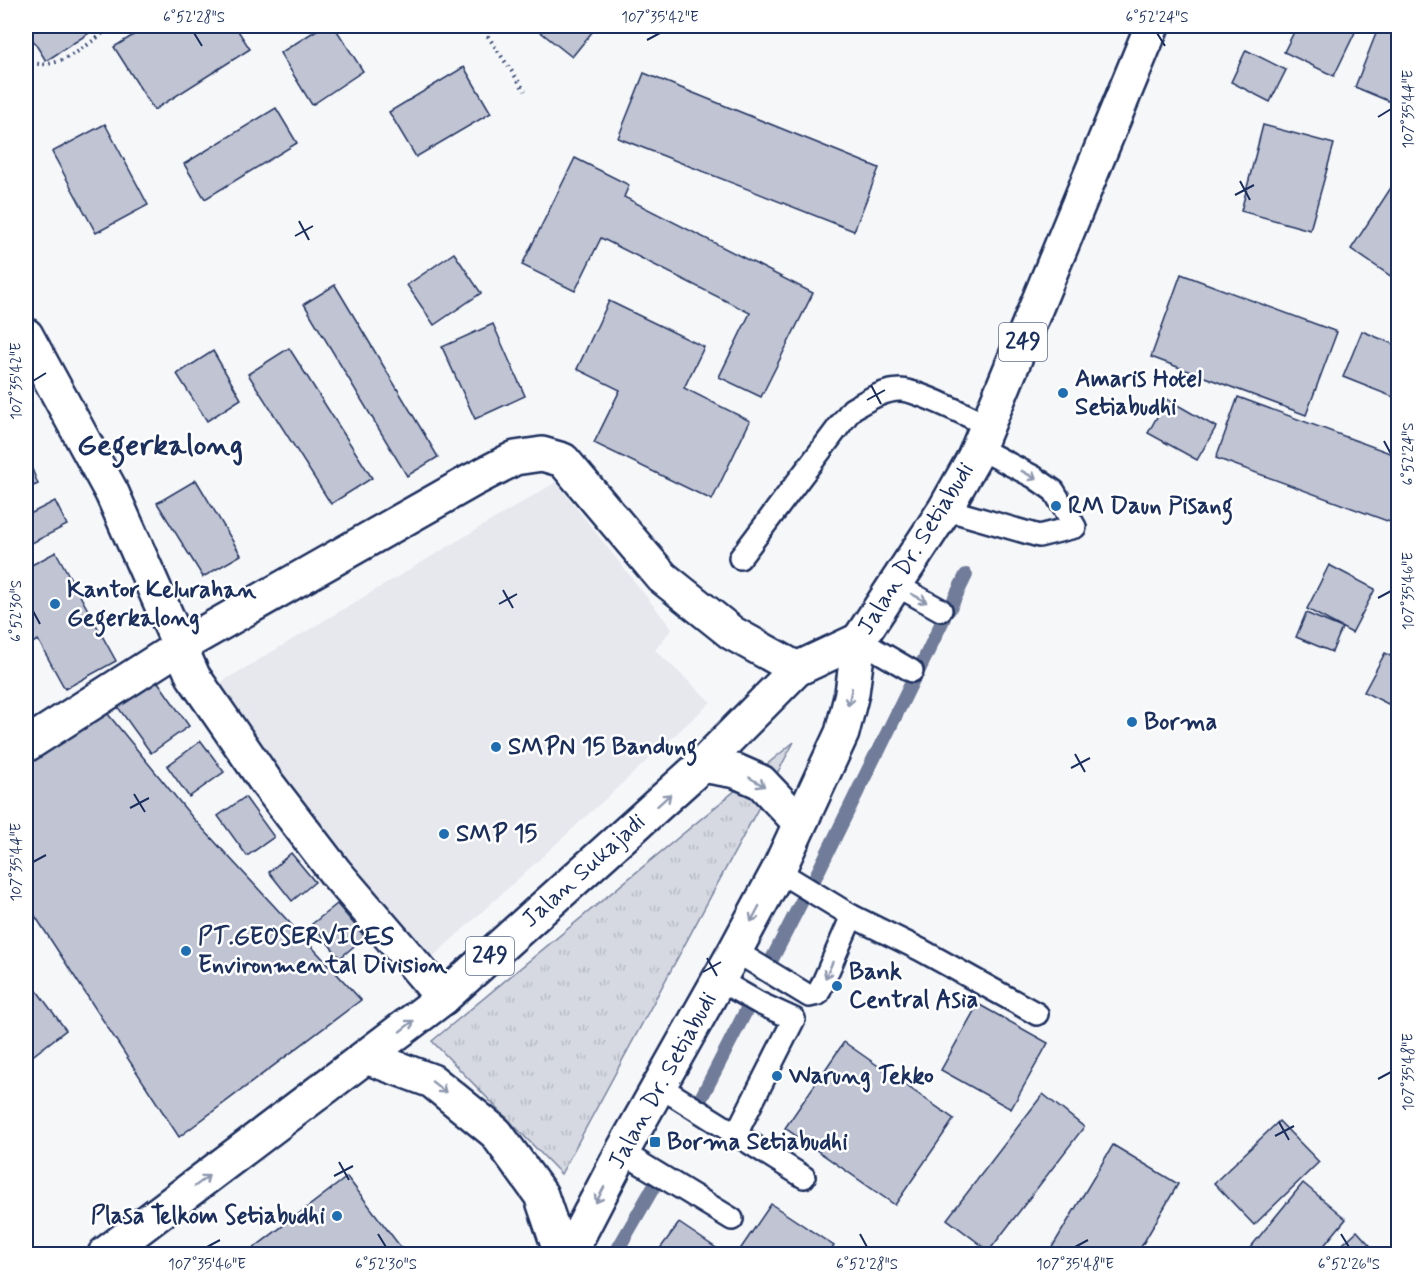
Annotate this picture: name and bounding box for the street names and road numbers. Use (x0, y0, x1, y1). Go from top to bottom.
road number: 249 (999, 323, 1047, 361)
street label: Jalan Dr. Setiabudi (850, 457, 982, 641)
street label: Jalan Sukajadi (516, 807, 652, 935)
road number: 249 (466, 937, 514, 975)
street label: Jalan Dr. Setiabudi (602, 987, 724, 1175)

